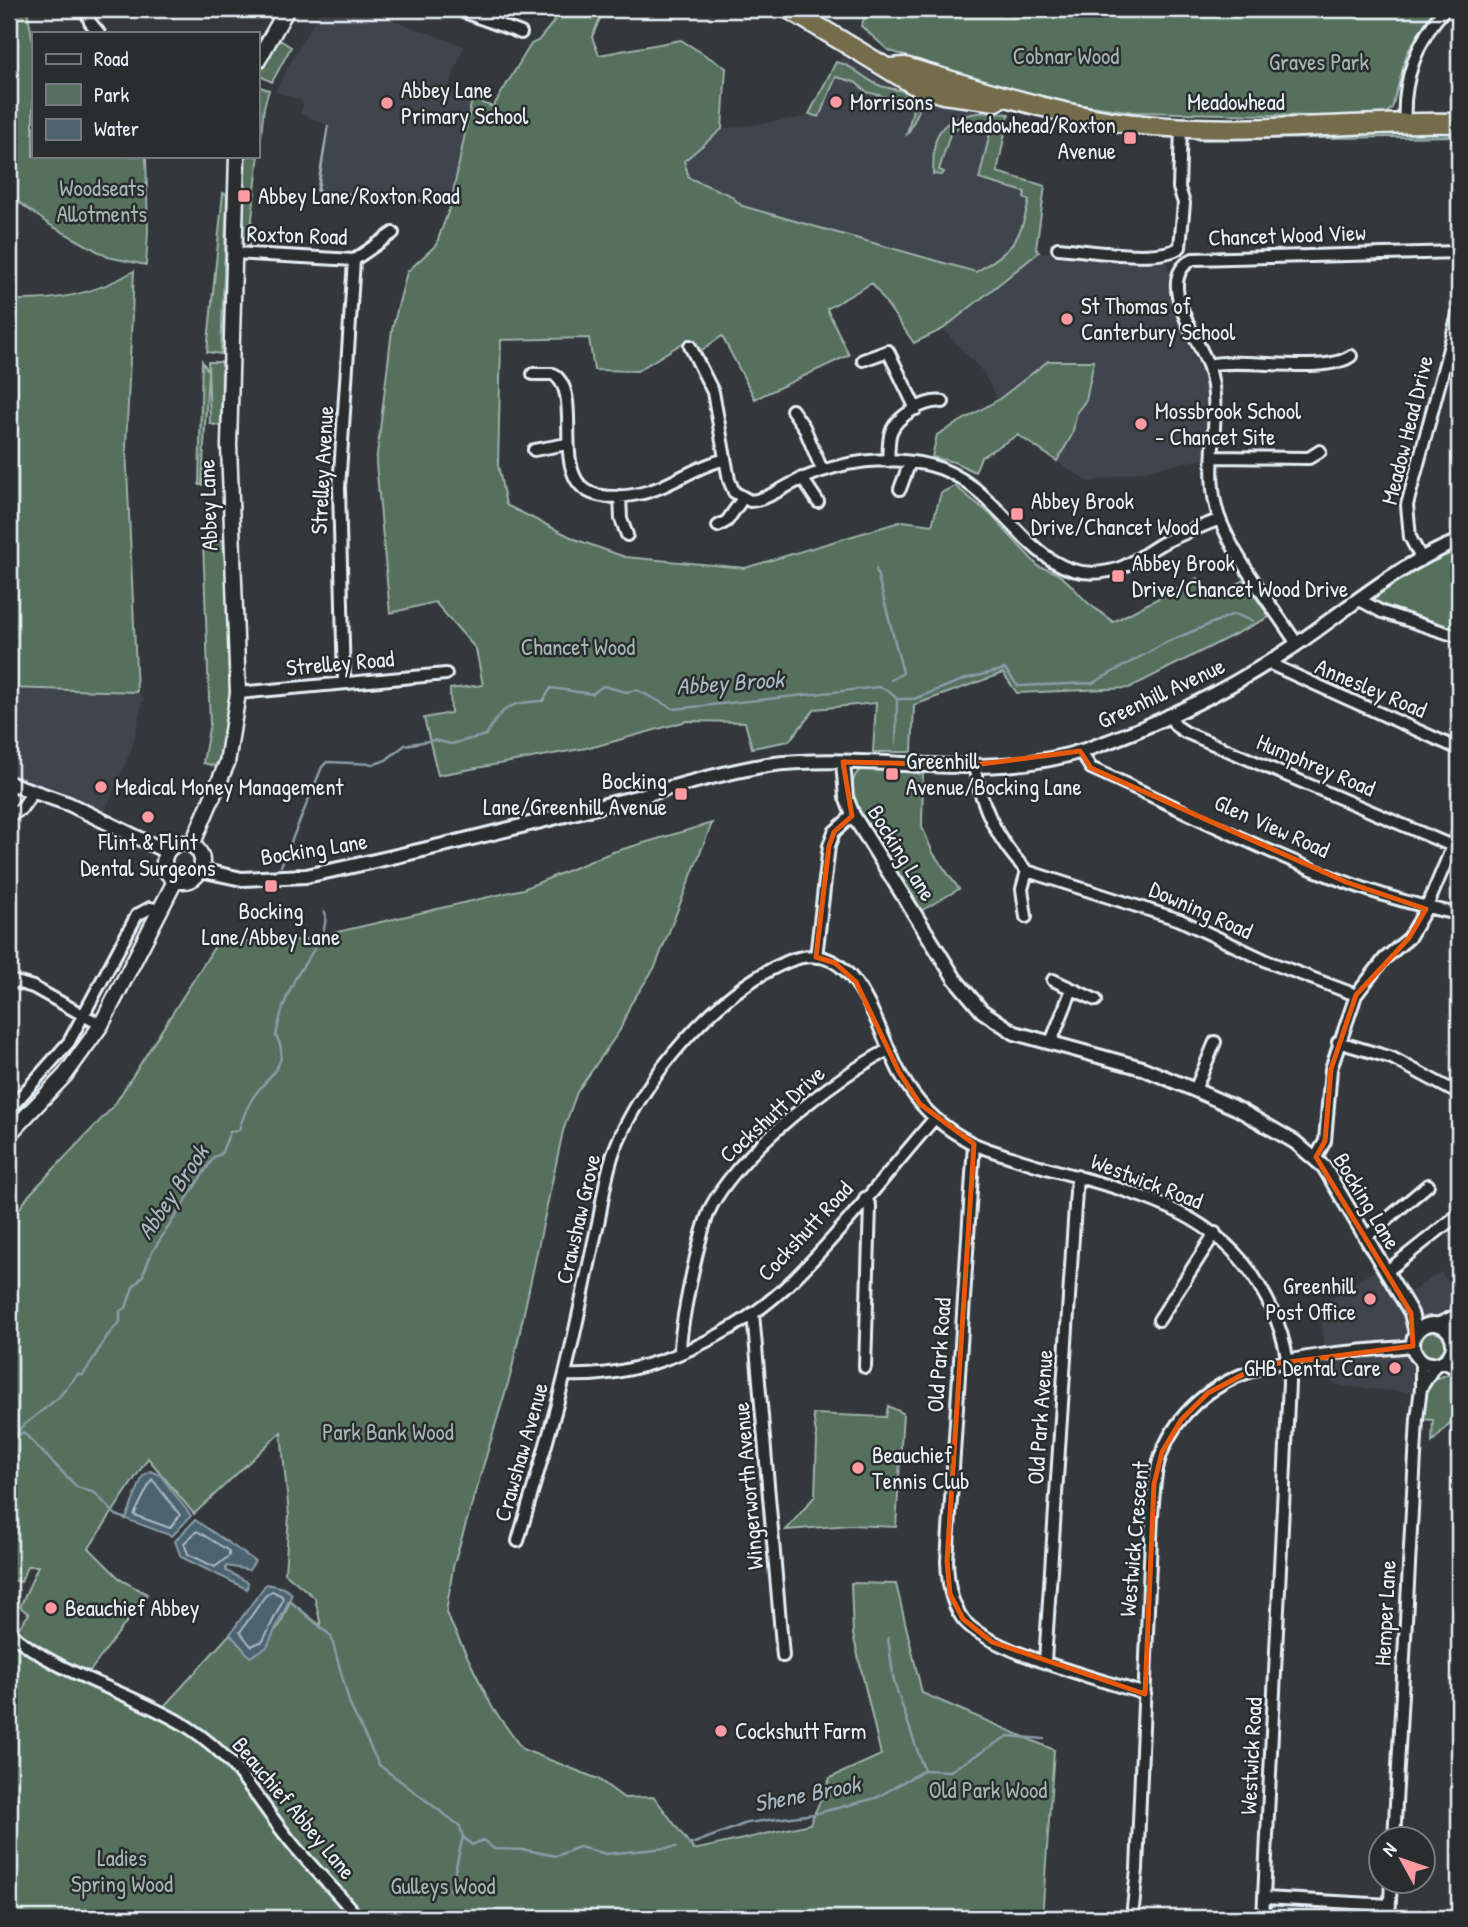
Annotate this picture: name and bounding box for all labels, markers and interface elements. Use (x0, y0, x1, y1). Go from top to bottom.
legend (32, 32, 259, 158)
park label: Cobnar Wood (1013, 40, 1119, 71)
text: Road (94, 44, 128, 73)
park label: Graves Park (1269, 46, 1369, 77)
place label: Abbey Lane Primary School (401, 74, 529, 131)
text: Park (94, 80, 129, 109)
place label: Morrisons (850, 86, 933, 117)
street label: Meadowhead (1187, 86, 1285, 117)
marker: Morrisons (828, 94, 844, 110)
marker: Abbey Lane Primary School (379, 95, 395, 111)
place label: Meadowhead/Roxton Avenue (951, 109, 1116, 166)
text: Water (94, 114, 139, 143)
marker: Meadowhead/Roxton Avenue (1122, 130, 1138, 146)
park label: Woodseats Allotments (57, 172, 147, 229)
place label: Abbey Lane/Roxton Road (258, 180, 460, 211)
marker: Abbey Lane/Roxton Road (236, 188, 252, 204)
street label: Chancet Wood View (1208, 216, 1366, 253)
street label: Roxton Road (246, 217, 348, 252)
place label: St Thomas of Canterbury School (1081, 290, 1236, 347)
marker: St Thomas of Canterbury School (1059, 311, 1075, 327)
street label: Meadow Head Drive (1373, 352, 1440, 508)
place label: Mossbrook School - Chancet Site (1155, 395, 1302, 452)
street label: Strelley Avenue (303, 405, 340, 535)
marker: Mossbrook School - Chancet Site (1133, 416, 1149, 432)
street label: Abbey Lane (190, 459, 225, 551)
place label: Abbey Brook Drive/Chancet Wood (1031, 485, 1199, 542)
marker: Abbey Brook Drive/Chancet Wood (1009, 506, 1025, 522)
place label: Abbey Brook Drive/Chancet Wood Drive (1132, 547, 1348, 604)
marker: Abbey Brook Drive/Chancet Wood Drive (1110, 568, 1126, 584)
park label: Chancet Wood (521, 631, 635, 662)
street label: Strelley Road (285, 642, 395, 683)
street label: Greenhill Avenue (1092, 650, 1229, 736)
street label: Annesley Road (1311, 650, 1432, 725)
water label: Abbey Brook (675, 662, 787, 703)
street label: Humphrey Road (1252, 726, 1380, 803)
place label: Greenhill Avenue/Bocking Lane (906, 745, 1082, 802)
place label: Bocking Lane/Greenhill Avenue (483, 765, 667, 822)
marker: Greenhill Avenue/Bocking Lane (884, 766, 900, 782)
place label: Medical Money Management (115, 771, 345, 802)
marker: Medical Money Management (93, 779, 109, 795)
marker: Bocking Lane/Greenhill Avenue (673, 786, 689, 802)
street label: Glen View Road (1210, 786, 1335, 865)
street label: Bocking Lane (861, 799, 944, 907)
marker: Flint & Flint Dental Surgeons (140, 809, 156, 825)
street label: Bocking Lane (258, 825, 369, 872)
place label: Flint & Flint Dental Surgeons (80, 826, 216, 883)
street label: Downing Road (1145, 873, 1258, 946)
marker: Bocking Lane/Abbey Lane (263, 878, 279, 894)
place label: Bocking Lane/Abbey Lane (202, 895, 340, 952)
street label: Cockshutt Drive (712, 1058, 831, 1169)
water label: Abbey Brook (129, 1136, 217, 1245)
street label: Westwick Road (1087, 1145, 1208, 1216)
street label: Bocking Lane (1326, 1147, 1408, 1255)
street label: Crawshaw Grove (548, 1151, 607, 1287)
street label: Cockshutt Road (750, 1174, 859, 1288)
place label: Greenhill Post Office (1266, 1270, 1357, 1327)
marker: Greenhill Post Office (1362, 1291, 1378, 1307)
street label: Old Park Road (919, 1297, 958, 1413)
street label: Old Park Avenue (1019, 1348, 1060, 1486)
place label: GHB Dental Care (1244, 1352, 1381, 1383)
marker: GHB Dental Care (1387, 1360, 1403, 1376)
street label: Crawshaw Avenue (486, 1379, 555, 1525)
street label: Wingerworth Avenue (725, 1401, 770, 1571)
park label: Park Bank Wood (322, 1416, 454, 1447)
place label: Beauchief Tennis Club (872, 1439, 969, 1496)
street label: Westwick Crescent (1111, 1459, 1156, 1618)
marker: Beauchief Tennis Club (850, 1460, 866, 1476)
street label: Hemper Lane (1366, 1559, 1403, 1667)
place label: Beauchief Abbey (65, 1592, 200, 1623)
marker: Beauchief Abbey (43, 1600, 59, 1616)
street label: Westwick Road (1232, 1697, 1269, 1815)
place label: Cockshutt Farm (735, 1715, 866, 1746)
marker: Cockshutt Farm (713, 1723, 729, 1739)
street label: Beauchief Abbey Lane (226, 1730, 363, 1885)
water label: Shene Brook (751, 1767, 865, 1819)
park label: Old Park Wood (929, 1774, 1047, 1805)
north arrow (1366, 1826, 1436, 1896)
text: N (1376, 1837, 1402, 1861)
park label: Ladies Spring Wood (71, 1842, 173, 1899)
park label: Gulleys Wood (391, 1870, 495, 1901)

